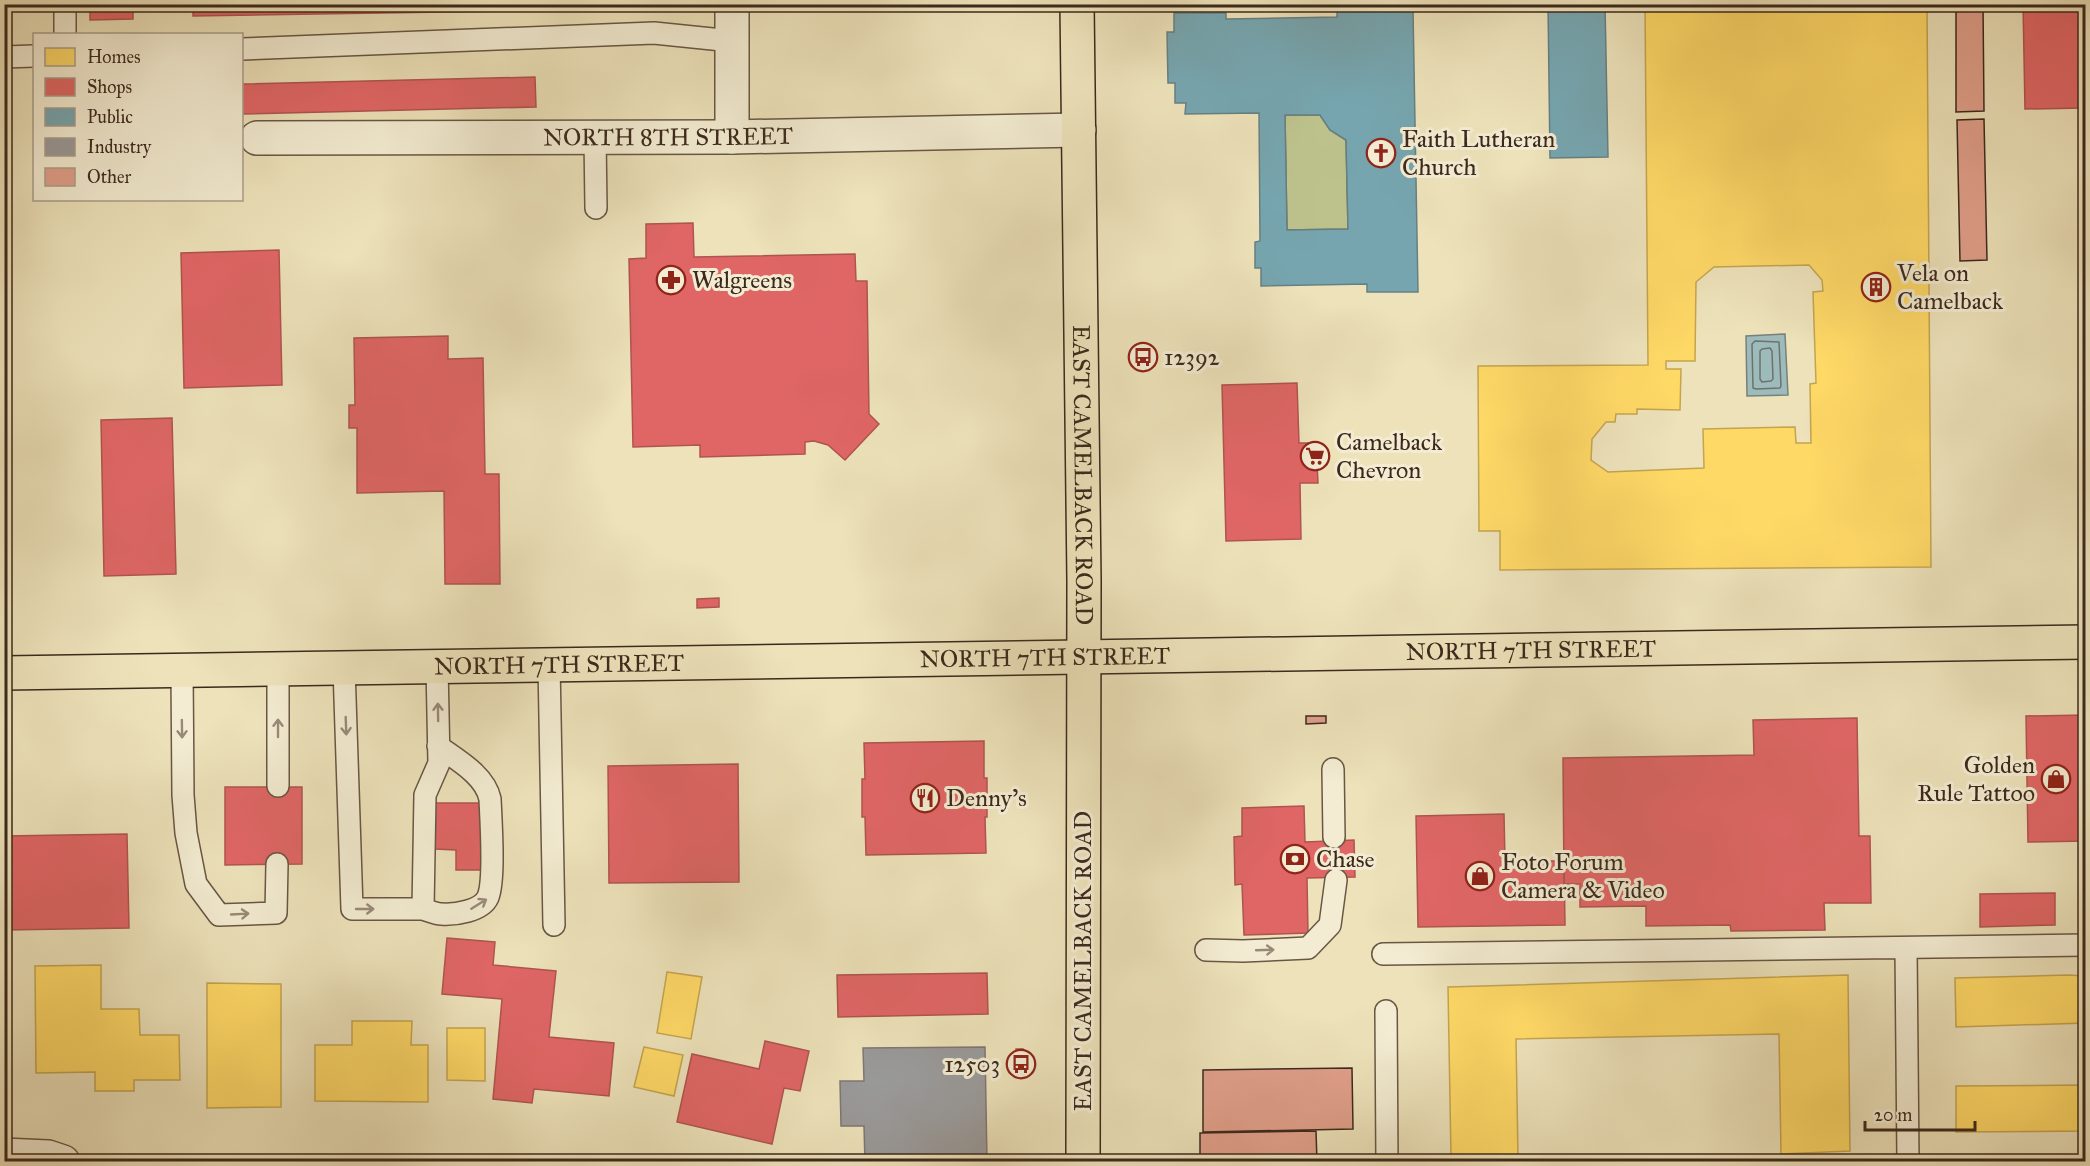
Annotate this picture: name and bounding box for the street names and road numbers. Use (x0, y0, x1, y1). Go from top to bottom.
street label: NORTH 8TH STREET (543, 121, 793, 152)
street label: EAST CAMELBACK ROAD (1066, 324, 1099, 625)
street label: NORTH 7TH STREET (1405, 633, 1656, 667)
street label: NORTH 7TH STREET (920, 641, 1170, 674)
street label: NORTH 7TH STREET (434, 648, 684, 682)
street label: EAST CAMELBACK ROAD (1068, 811, 1098, 1111)

